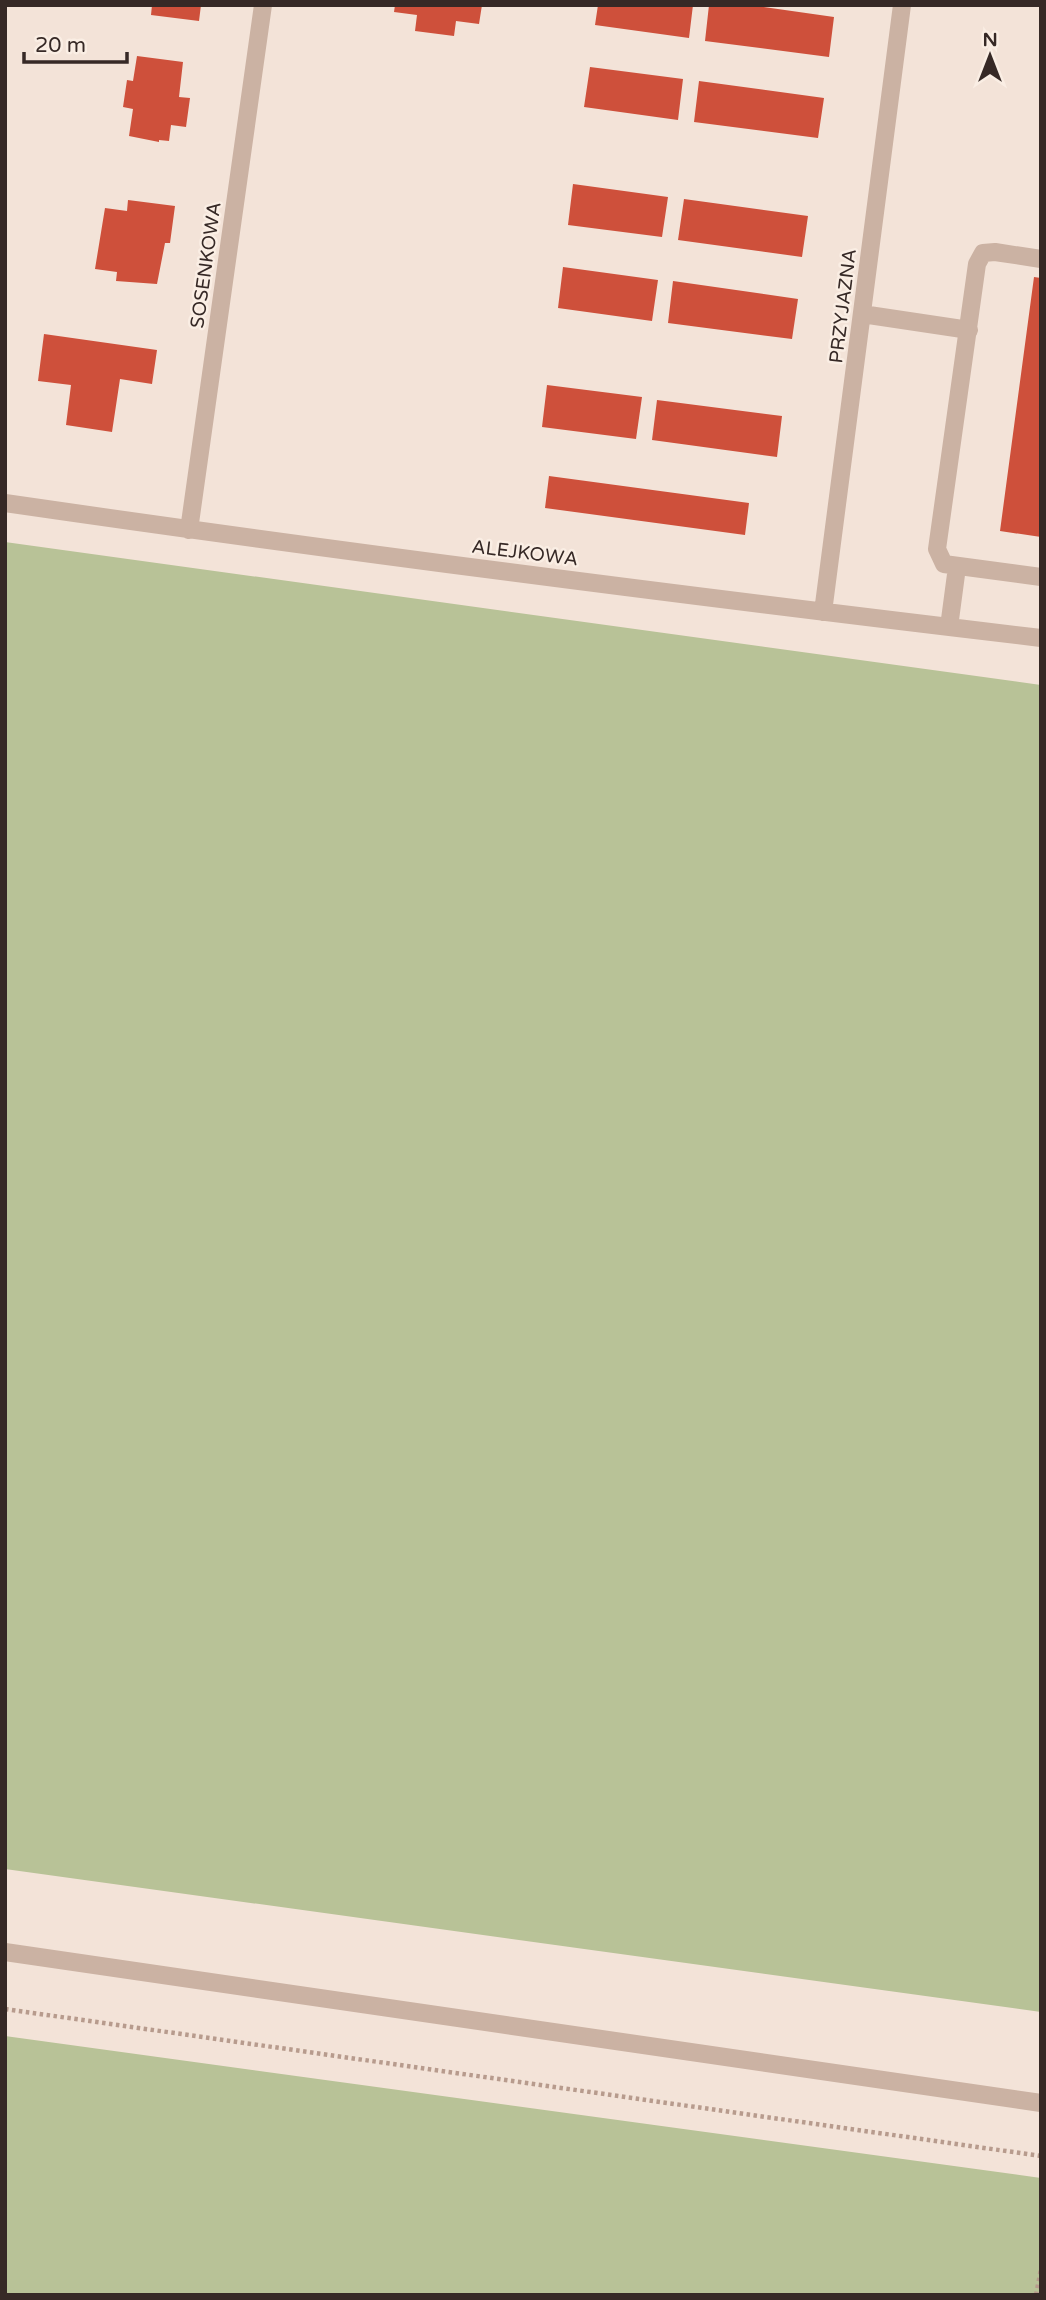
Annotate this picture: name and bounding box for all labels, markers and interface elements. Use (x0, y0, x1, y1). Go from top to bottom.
scale bar (24, 21, 128, 65)
north arrow (955, 21, 1025, 91)
text: N (982, 29, 998, 51)
text: 20 m (35, 33, 86, 58)
street label: SOSENKOWA (186, 201, 226, 330)
street label: PRZYJAZNA (825, 248, 861, 365)
street label: ALEJKOWA (470, 536, 579, 570)

